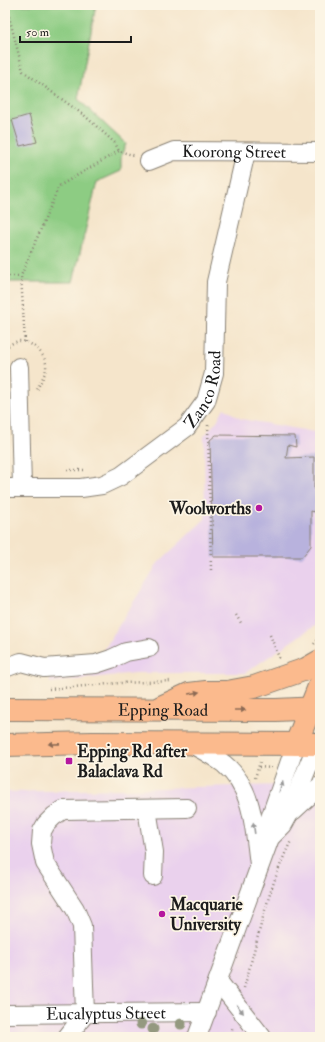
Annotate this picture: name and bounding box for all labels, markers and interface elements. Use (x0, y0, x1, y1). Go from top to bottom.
scale bar (20, 18, 131, 44)
text: 50 m (26, 25, 50, 40)
street label: Koorong Street (182, 141, 287, 162)
street label: Zanco Road (179, 350, 225, 432)
place label: Woolworths (169, 498, 251, 519)
marker: Woolworths (254, 503, 264, 513)
one-way arrow (188, 690, 200, 696)
street label: Epping Road (118, 699, 209, 721)
one-way arrow (234, 706, 246, 713)
one-way arrow (47, 741, 60, 747)
place label: Epping Rd after Balaclava Rd (77, 741, 188, 782)
marker: Epping Rd after Balaclava Rd (64, 756, 74, 766)
one-way arrow (278, 781, 284, 793)
one-way arrow (251, 822, 257, 834)
place label: Macquarie University (169, 894, 244, 936)
marker: Macquarie University (157, 909, 167, 919)
street label: Eucalyptus Street (46, 1002, 167, 1025)
one-way arrow (236, 1003, 245, 1014)

